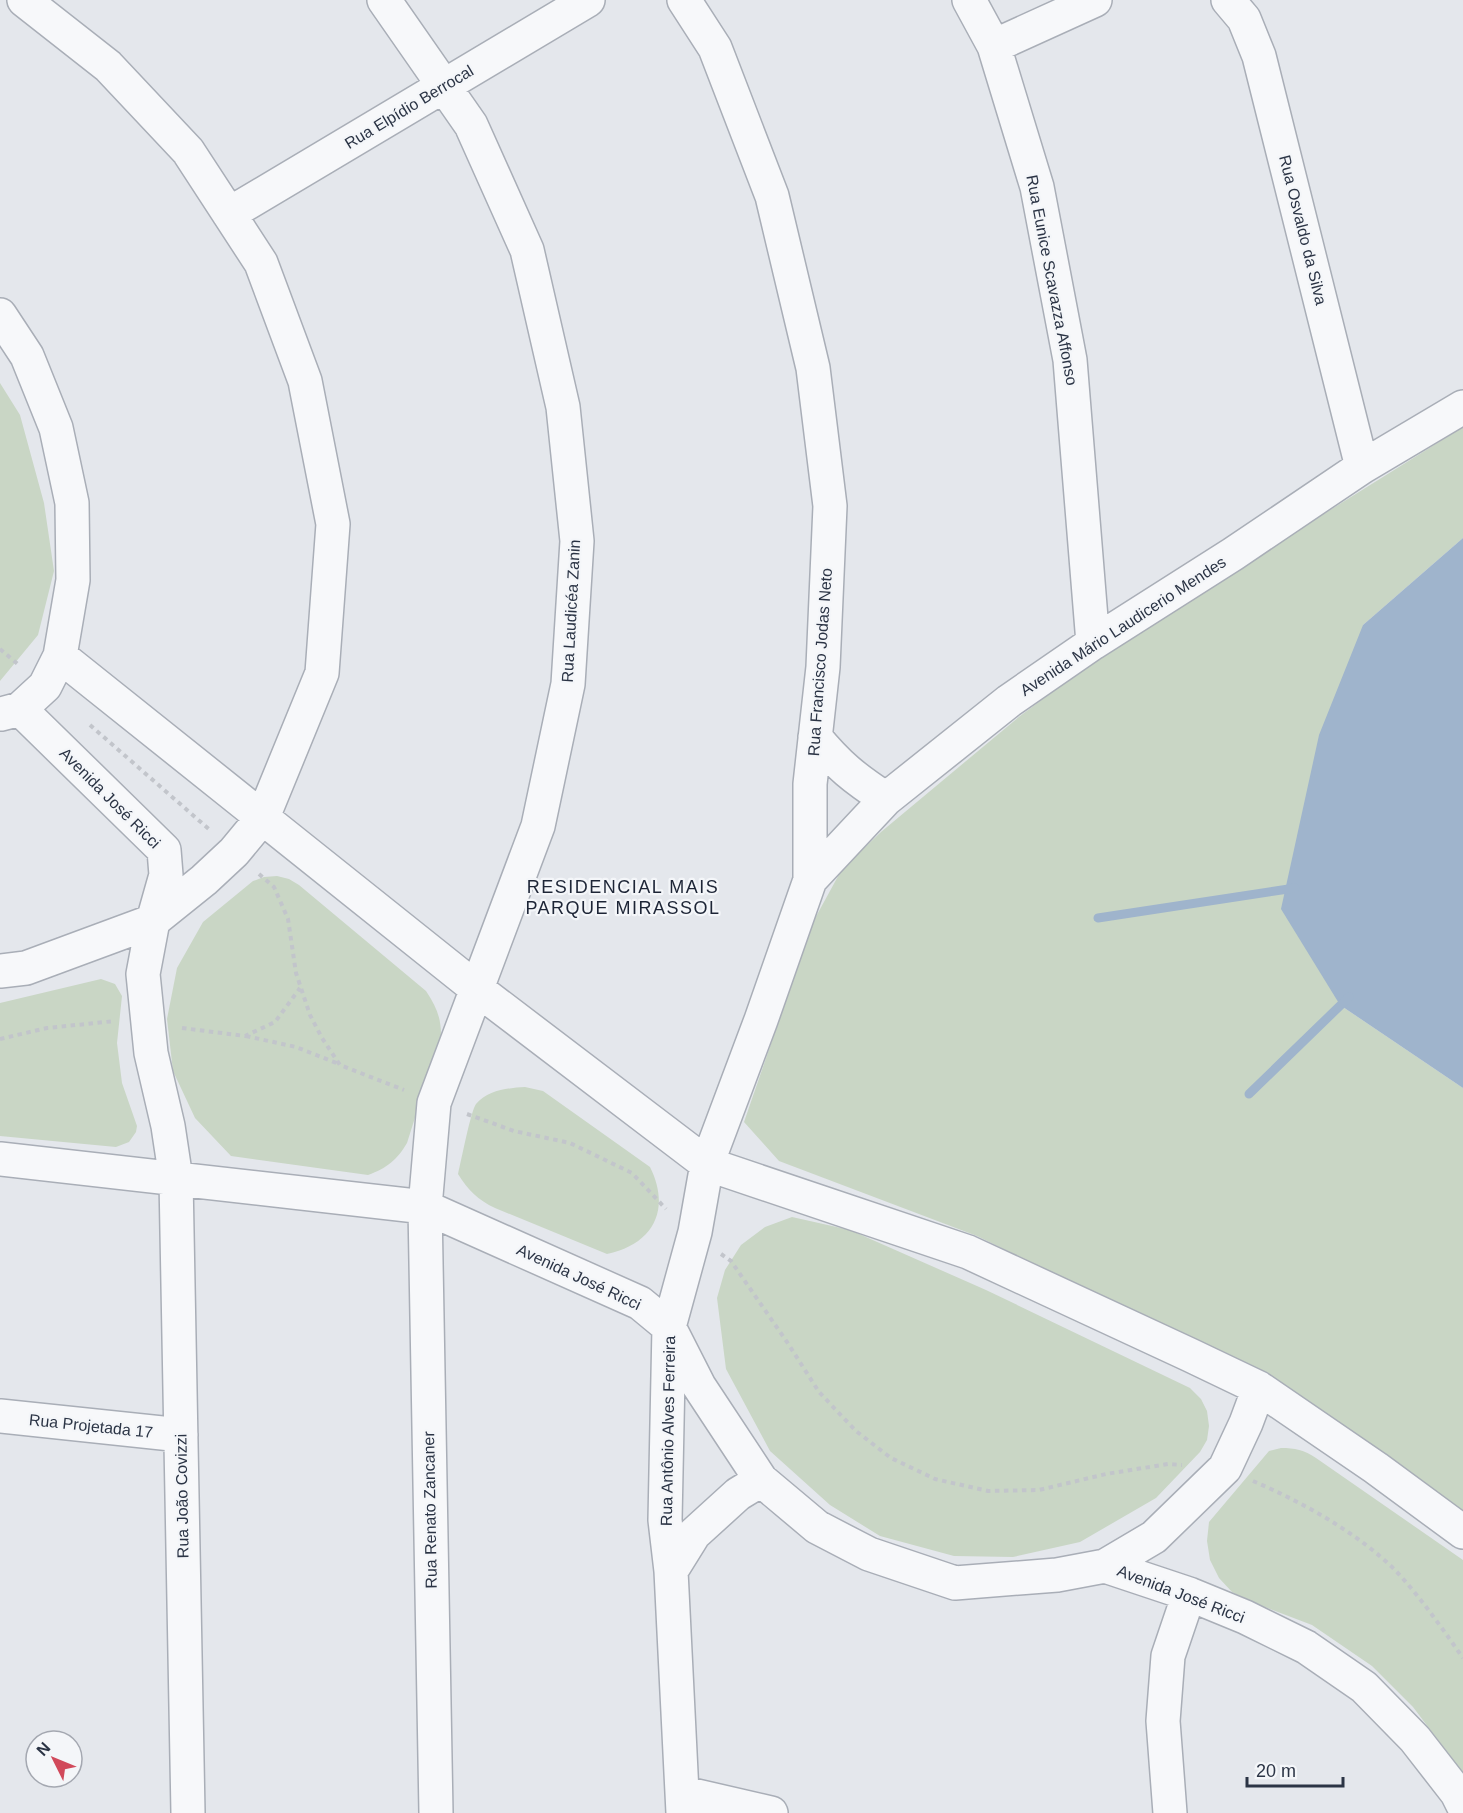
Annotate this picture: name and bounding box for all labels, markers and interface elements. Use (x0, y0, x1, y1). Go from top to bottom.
street label: Rua Elpídio Berrocal (342, 62, 476, 152)
street label: Rua Osvaldo da Silva (1276, 153, 1330, 307)
street label: Rua Eunice Scavazza Affonso (1023, 173, 1081, 387)
street label: Rua Laudicéa Zanin (559, 539, 583, 683)
street label: Avenida Mário Laudicerio Mendes (1017, 553, 1229, 699)
street label: Rua Francisco Jodas Neto (805, 567, 835, 757)
street label: Avenida José Ricci (56, 744, 164, 852)
district label: RESIDENCIAL MAIS PARQUE MIRASSOL (525, 877, 721, 918)
street label: Avenida José Ricci (514, 1241, 644, 1313)
street label: Rua Antônio Alves Ferreira (658, 1336, 678, 1526)
street label: Rua Projetada 17 (28, 1411, 154, 1441)
street label: Rua Renato Zancaner (420, 1430, 440, 1589)
street label: Rua João Covizzi (172, 1434, 192, 1558)
street label: Avenida José Ricci (1115, 1562, 1247, 1626)
north arrow (24, 1729, 84, 1789)
text: N (33, 1739, 54, 1759)
scale bar (1247, 1750, 1343, 1788)
text: 20 m (1256, 1761, 1296, 1781)

